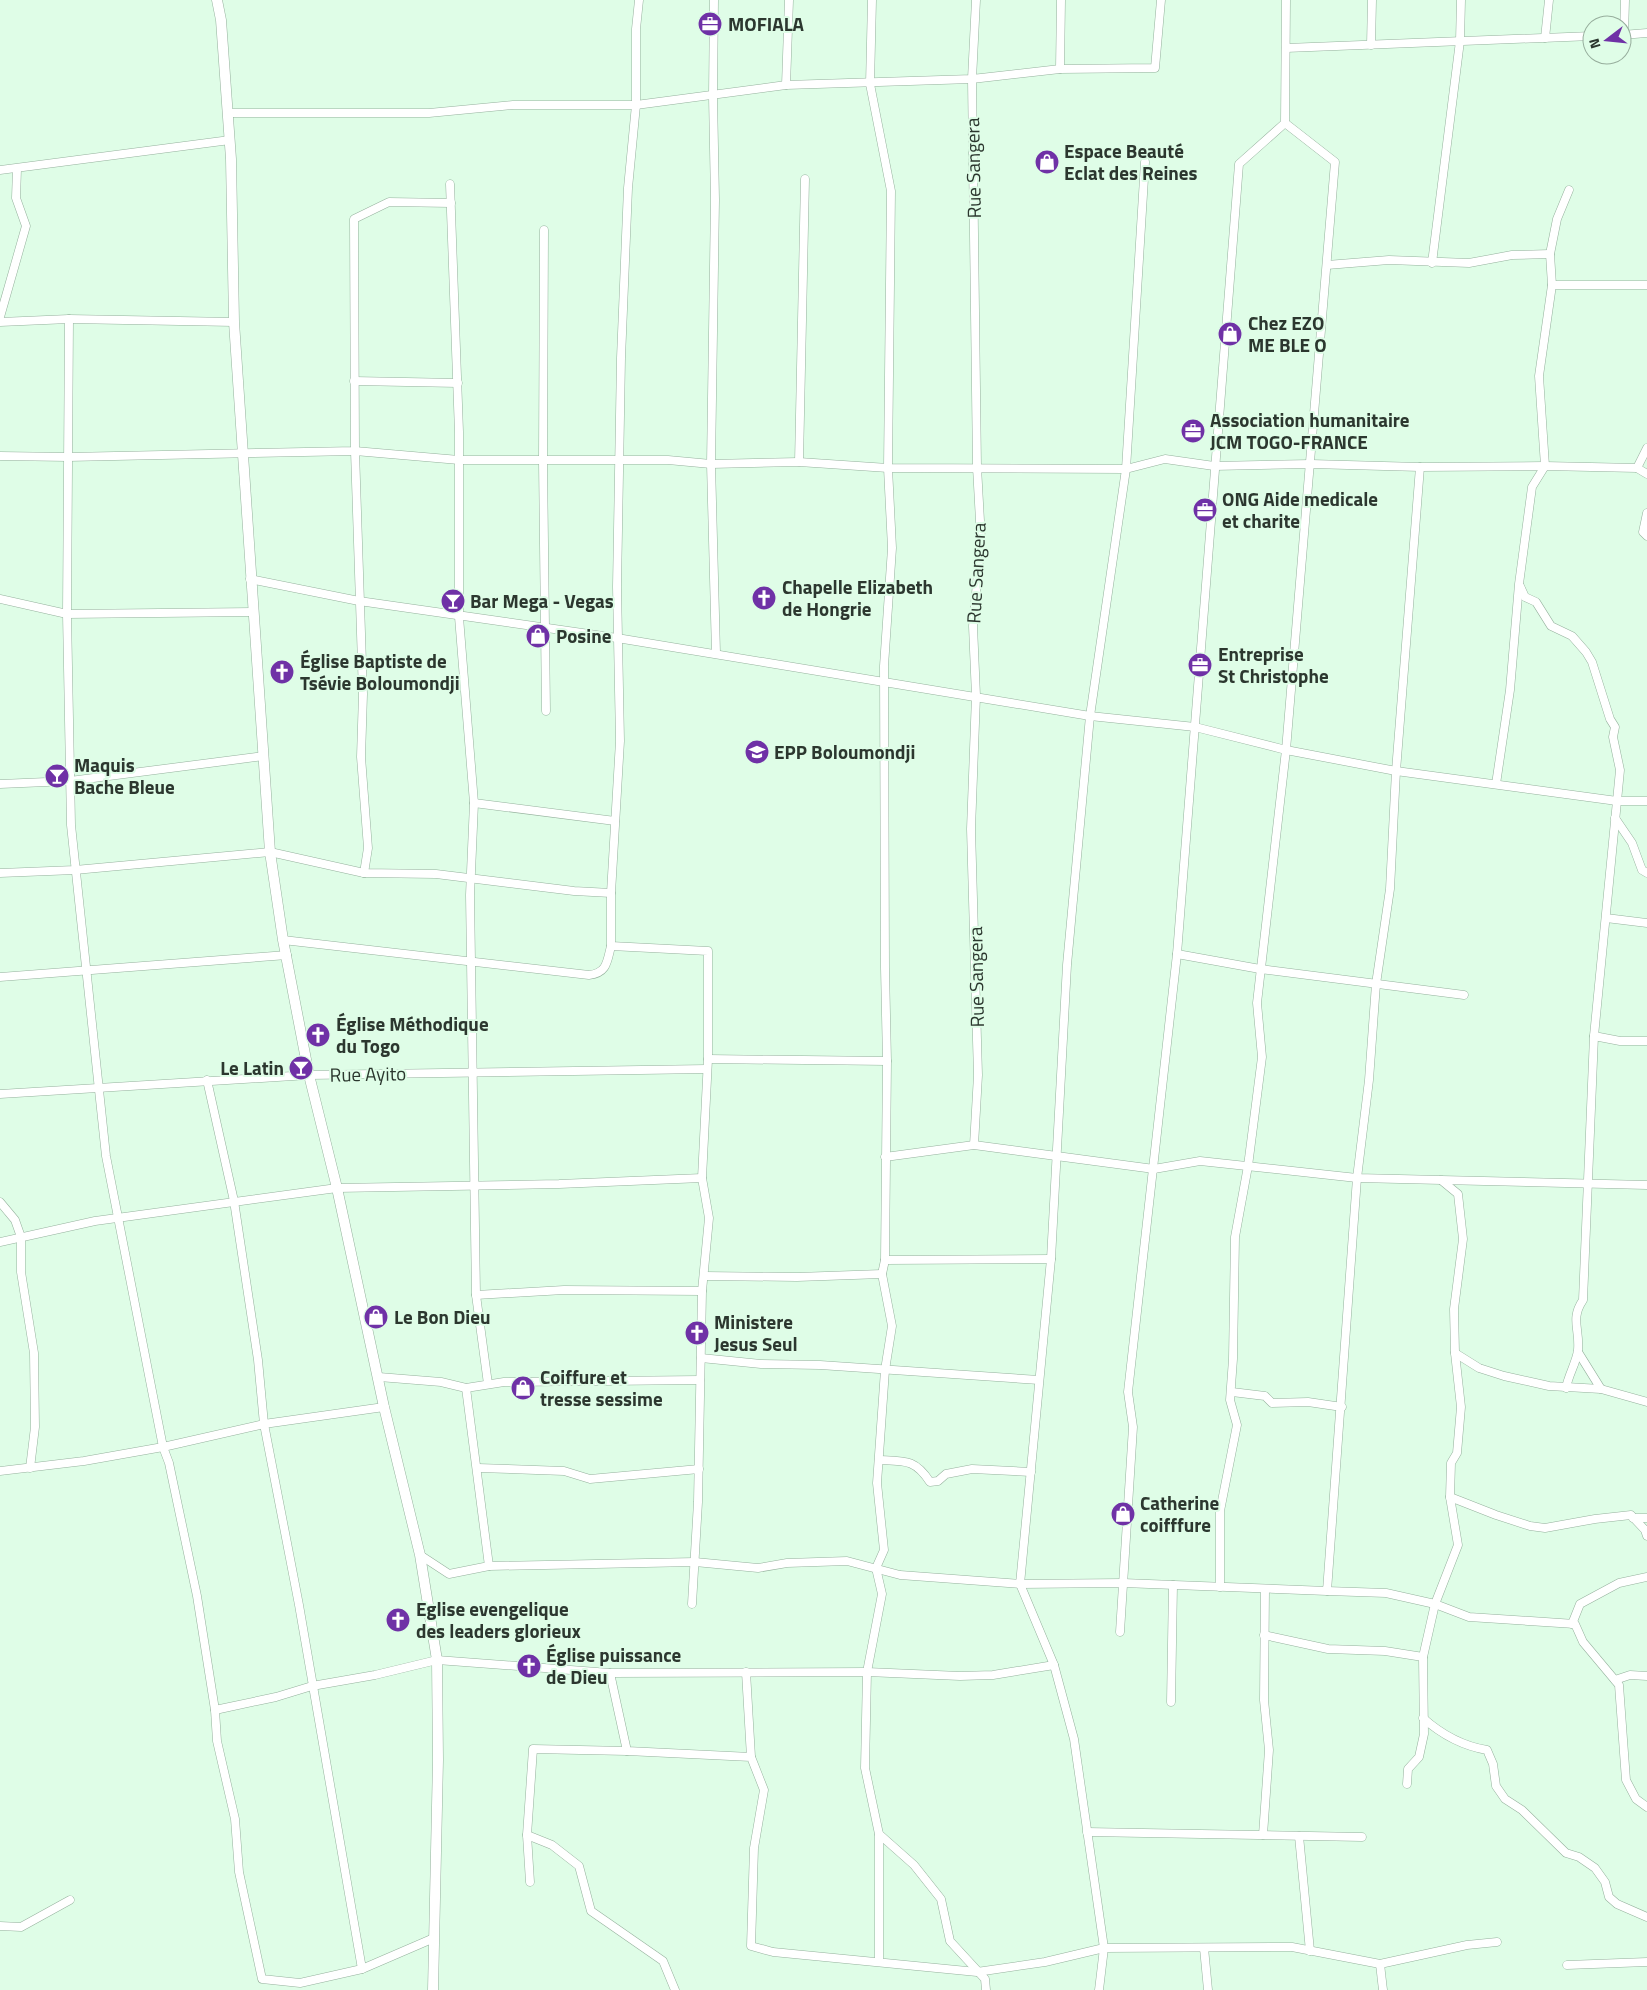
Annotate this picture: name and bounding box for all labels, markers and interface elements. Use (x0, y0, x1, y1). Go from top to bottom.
place label: MOFIALA (728, 9, 805, 38)
office icon: MOFIALA (697, 11, 723, 37)
north arrow (1582, 15, 1632, 65)
text: N (1583, 36, 1605, 51)
street label: Rue Sangera (957, 117, 988, 219)
place label: Espace Beauté Eclat des Reines (1064, 136, 1198, 187)
shop icon: Espace Beauté Eclat des Reines (1034, 149, 1060, 175)
place label: Chez EZO ME BLE O (1248, 308, 1327, 359)
shop icon: Chez EZO ME BLE O (1217, 321, 1243, 347)
place label: Association humanitaire JCM TOGO-FRANCE (1210, 405, 1410, 456)
office icon: Association humanitaire JCM TOGO-FRANCE (1180, 418, 1206, 444)
place label: ONG Aide medicale et charite (1222, 484, 1378, 535)
office icon: ONG Aide medicale et charite (1192, 497, 1218, 523)
street label: Rue Sangera (958, 521, 993, 624)
place label: Chapelle Elizabeth de Hongrie (782, 572, 933, 623)
church icon: Chapelle Elizabeth de Hongrie (751, 585, 777, 611)
place label: Bar Mega - Vegas (470, 586, 614, 615)
bar icon: Bar Mega - Vegas (440, 588, 466, 614)
place label: Posine (556, 621, 612, 650)
shop icon: Posine (525, 623, 551, 649)
place label: Entreprise St Christophe (1218, 639, 1329, 690)
place label: Église Baptiste de Tsévie Boloumondji (300, 646, 460, 697)
office icon: Entreprise St Christophe (1187, 652, 1213, 678)
church icon: Église Baptiste de Tsévie Boloumondji (269, 659, 295, 685)
place label: EPP Boloumondji (774, 737, 915, 766)
school or university icon: EPP Boloumondji (744, 739, 770, 765)
place label: Maquis Bache Bleue (74, 750, 175, 801)
bar icon: Maquis Bache Bleue (44, 763, 70, 789)
street label: Rue Sangera (960, 926, 991, 1028)
place label: Église Méthodique du Togo (336, 1009, 489, 1060)
church icon: Église Méthodique du Togo (305, 1022, 331, 1048)
place label: Le Latin (220, 1053, 284, 1082)
bar icon: Le Latin (288, 1055, 314, 1081)
street label: Rue Ayito (329, 1058, 407, 1089)
place label: Le Bon Dieu (394, 1302, 490, 1331)
shop icon: Le Bon Dieu (363, 1304, 389, 1330)
place label: Ministere Jesus Seul (714, 1307, 798, 1358)
church icon: Ministere Jesus Seul (684, 1320, 710, 1346)
place label: Coiffure et tresse sessime (540, 1362, 663, 1413)
shop icon: Coiffure et tresse sessime (510, 1375, 536, 1401)
place label: Catherine coifffure (1140, 1488, 1220, 1539)
shop icon: Catherine coifffure (1110, 1501, 1136, 1527)
place label: Eglise evengelique des leaders glorieux (416, 1594, 581, 1645)
church icon: Eglise evengelique des leaders glorieux (385, 1607, 411, 1633)
place label: Église puissance de Dieu (546, 1640, 682, 1691)
church icon: Église puissance de Dieu (516, 1653, 542, 1679)

